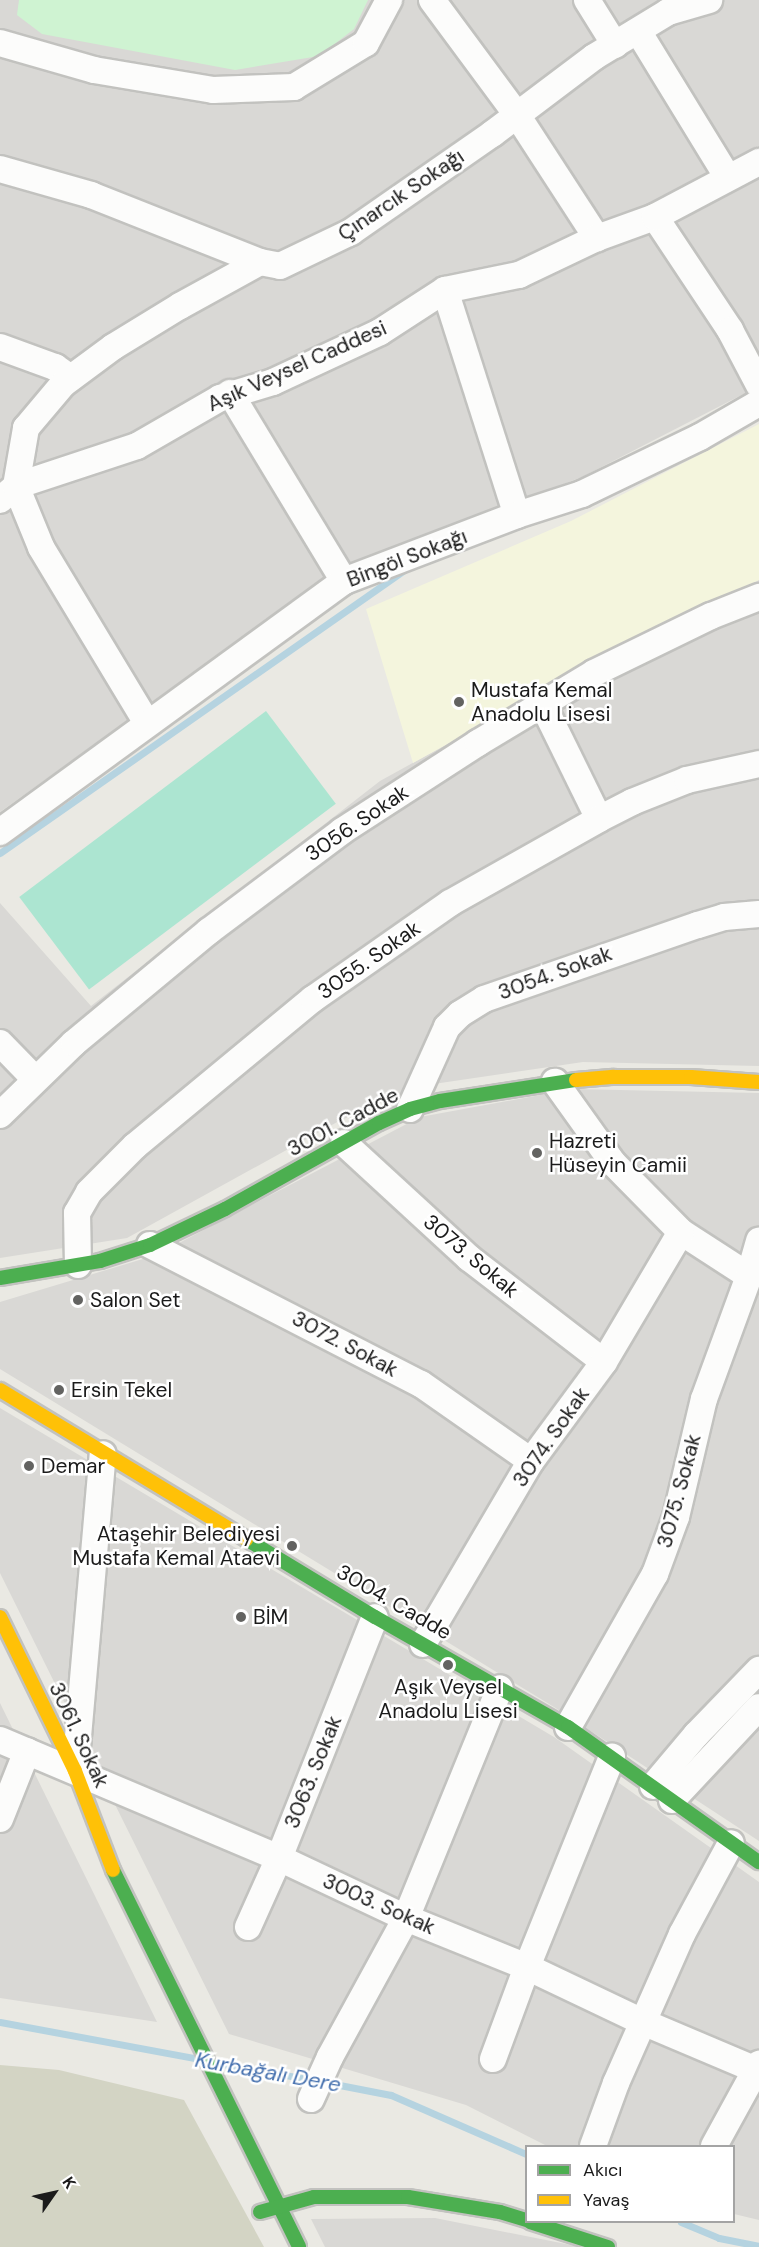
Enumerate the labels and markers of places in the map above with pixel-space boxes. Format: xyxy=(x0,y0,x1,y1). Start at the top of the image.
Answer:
place label: Mustafa Kemal Anadolu Lisesi xyxy=(471,677,612,727)
marker: Mustafa Kemal Anadolu Lisesi xyxy=(452,695,466,709)
place label: Hazreti Hüseyin Camii xyxy=(549,1128,687,1178)
marker: Hazreti Hüseyin Camii xyxy=(530,1146,544,1160)
place label: Salon Set xyxy=(90,1287,180,1313)
marker: Salon Set xyxy=(71,1293,85,1307)
place label: Ersin Tekel xyxy=(71,1377,172,1403)
marker: Ersin Tekel xyxy=(52,1383,66,1397)
place label: Demar xyxy=(41,1453,105,1479)
marker: Demar xyxy=(22,1459,36,1473)
place label: Ataşehir Belediyesi Mustafa Kemal Ataevi xyxy=(73,1521,280,1571)
marker: Ataşehir Belediyesi Mustafa Kemal Ataevi xyxy=(285,1539,299,1553)
place label: BİM xyxy=(253,1604,288,1630)
marker: BİM xyxy=(234,1610,248,1624)
marker: Aşık Veysel Anadolu Lisesi xyxy=(441,1658,455,1672)
place label: Aşık Veysel Anadolu Lisesi xyxy=(378,1674,518,1724)

